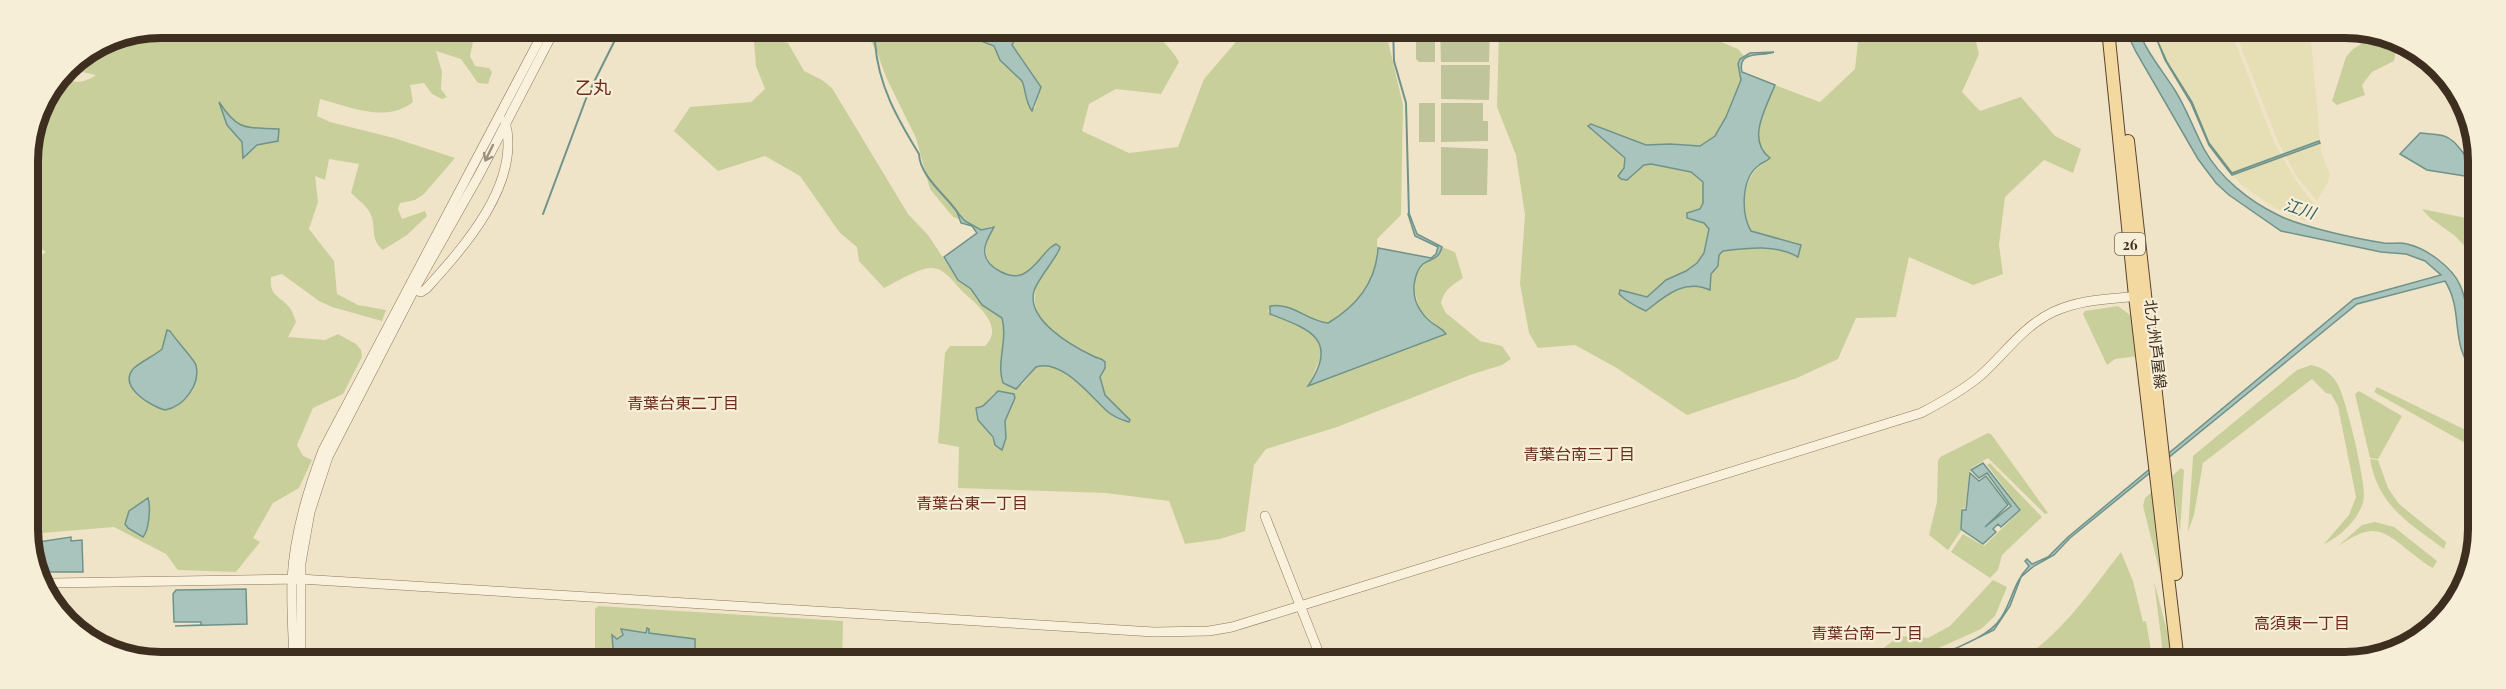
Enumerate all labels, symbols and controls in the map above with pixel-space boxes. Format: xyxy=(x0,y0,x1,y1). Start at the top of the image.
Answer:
district label: 乙丸 xyxy=(575,75,611,99)
one-way arrow xyxy=(483,144,495,162)
water label: 江川 xyxy=(2282,193,2320,224)
road number: 26 xyxy=(2115,233,2145,255)
street label: 北九州芦屋線 xyxy=(2141,298,2171,390)
district label: 青葉台東二丁目 xyxy=(627,392,739,413)
district label: 青葉台南三丁目 xyxy=(1523,443,1635,464)
district label: 青葉台東一丁目 xyxy=(916,492,1028,513)
district label: 高須東一丁目 xyxy=(2254,612,2350,633)
district label: 青葉台南一丁目 xyxy=(1811,622,1923,643)

